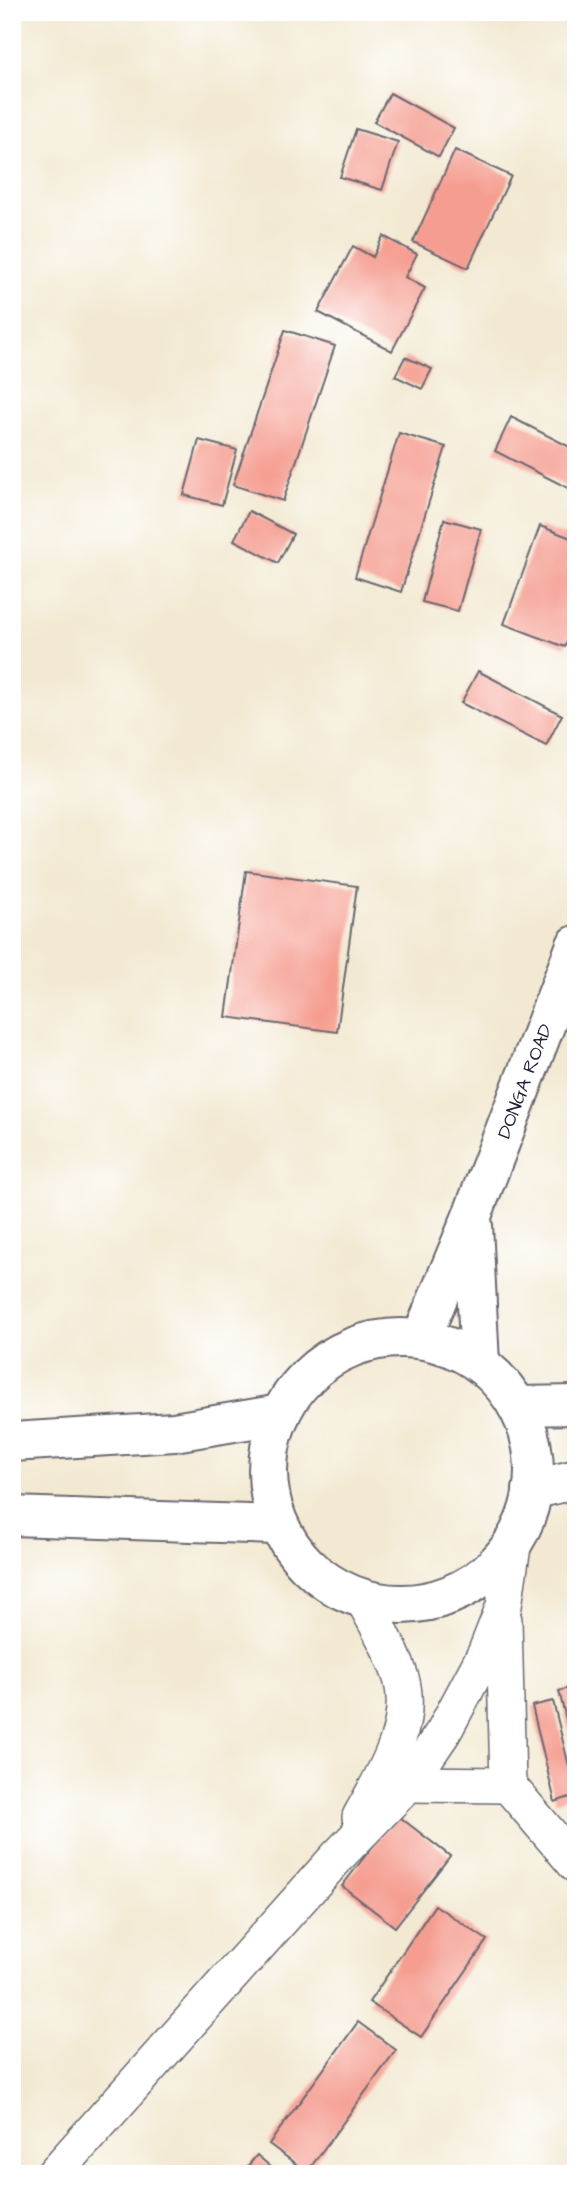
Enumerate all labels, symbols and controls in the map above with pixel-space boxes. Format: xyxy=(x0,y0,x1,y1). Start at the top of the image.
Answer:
street label: DONGA ROAD xyxy=(491,1020,560,1142)

